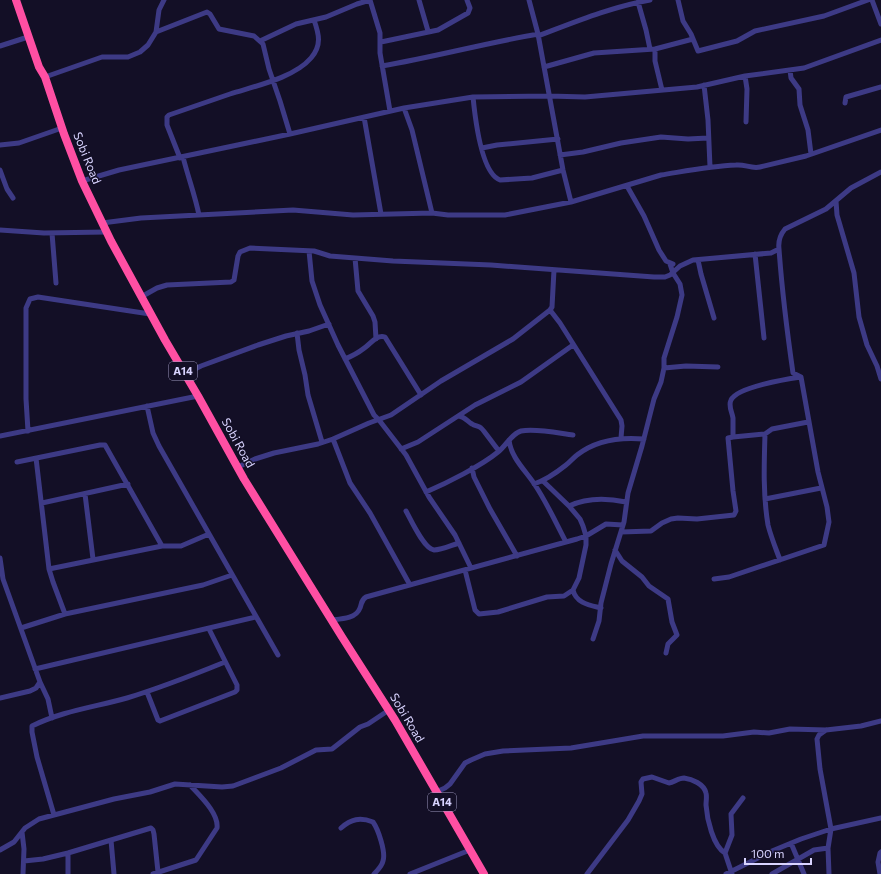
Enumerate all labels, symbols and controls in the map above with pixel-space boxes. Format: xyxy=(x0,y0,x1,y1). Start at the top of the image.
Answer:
street label: Sobi Road xyxy=(71,130,105,186)
road number: A14 xyxy=(169,362,197,380)
street label: Sobi Road xyxy=(219,415,258,470)
street label: Sobi Road xyxy=(388,690,428,745)
road number: A14 xyxy=(428,793,456,811)
scale bar xyxy=(745,840,811,866)
text: 100 m xyxy=(751,846,785,860)

